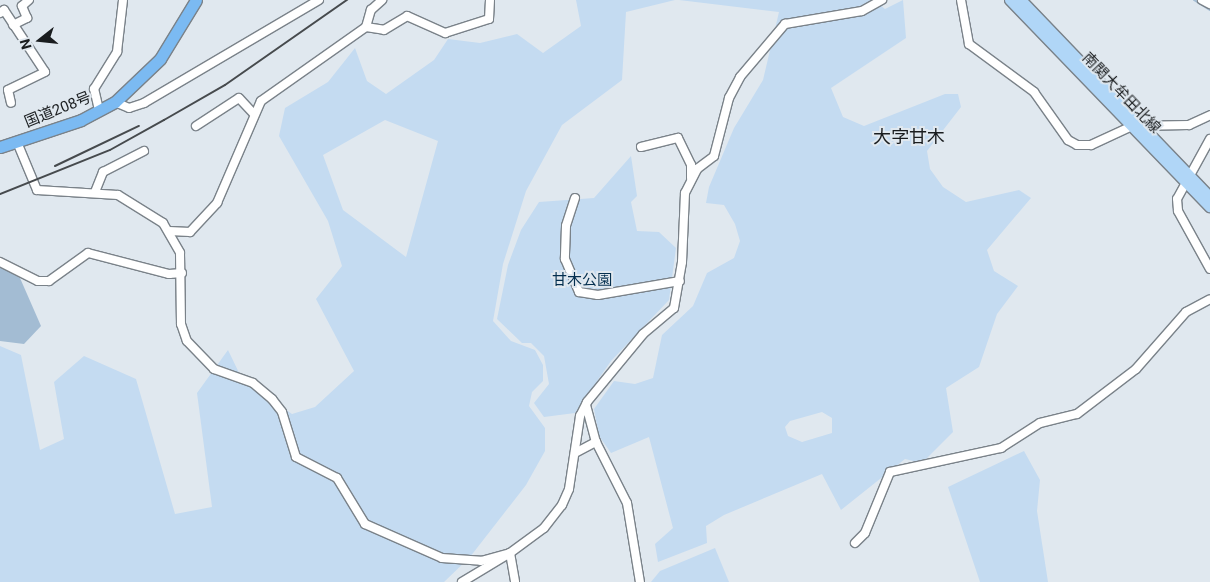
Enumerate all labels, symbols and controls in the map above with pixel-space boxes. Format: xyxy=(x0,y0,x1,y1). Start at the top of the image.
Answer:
north arrow xyxy=(15,15,65,65)
text: N xyxy=(17,37,35,51)
street label: 南関大牟田北線 xyxy=(1078,49,1164,137)
street label: 国道208号 xyxy=(22,88,94,132)
district label: 大字甘木 xyxy=(873,126,945,148)
park label: 甘木公園 xyxy=(552,272,612,290)

